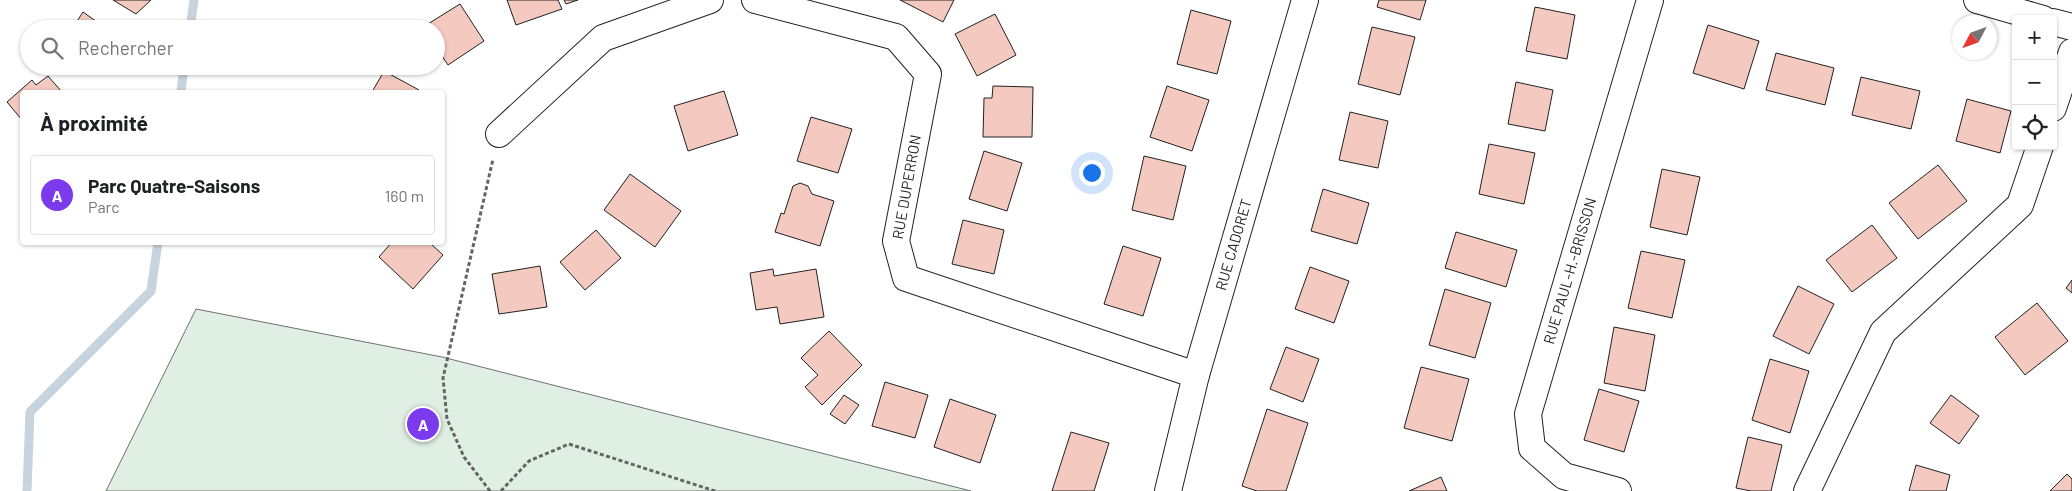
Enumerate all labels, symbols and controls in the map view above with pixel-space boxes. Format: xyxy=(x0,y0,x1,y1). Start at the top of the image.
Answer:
north arrow xyxy=(1952,15,1997,60)
map controls xyxy=(2012,15,2057,150)
button: + xyxy=(2012,15,2057,60)
search box xyxy=(20,20,445,75)
icon: search xyxy=(38,34,66,62)
text: Rechercher xyxy=(78,36,174,59)
button: − xyxy=(2012,60,2057,105)
button: locate xyxy=(2012,105,2057,150)
text: À proximité xyxy=(40,110,148,135)
street label: RUE DUPERRON xyxy=(888,133,924,240)
your location xyxy=(1079,160,1105,186)
text: Parc Quatre-Saisons xyxy=(88,174,260,197)
text: A xyxy=(52,186,62,205)
text: 160 m xyxy=(385,186,424,205)
street label: RUE PAUL-H.-BRISSON xyxy=(1539,195,1599,346)
street label: RUE CADORET xyxy=(1211,196,1255,292)
text: Parc xyxy=(88,197,120,216)
pin: A xyxy=(407,405,439,443)

